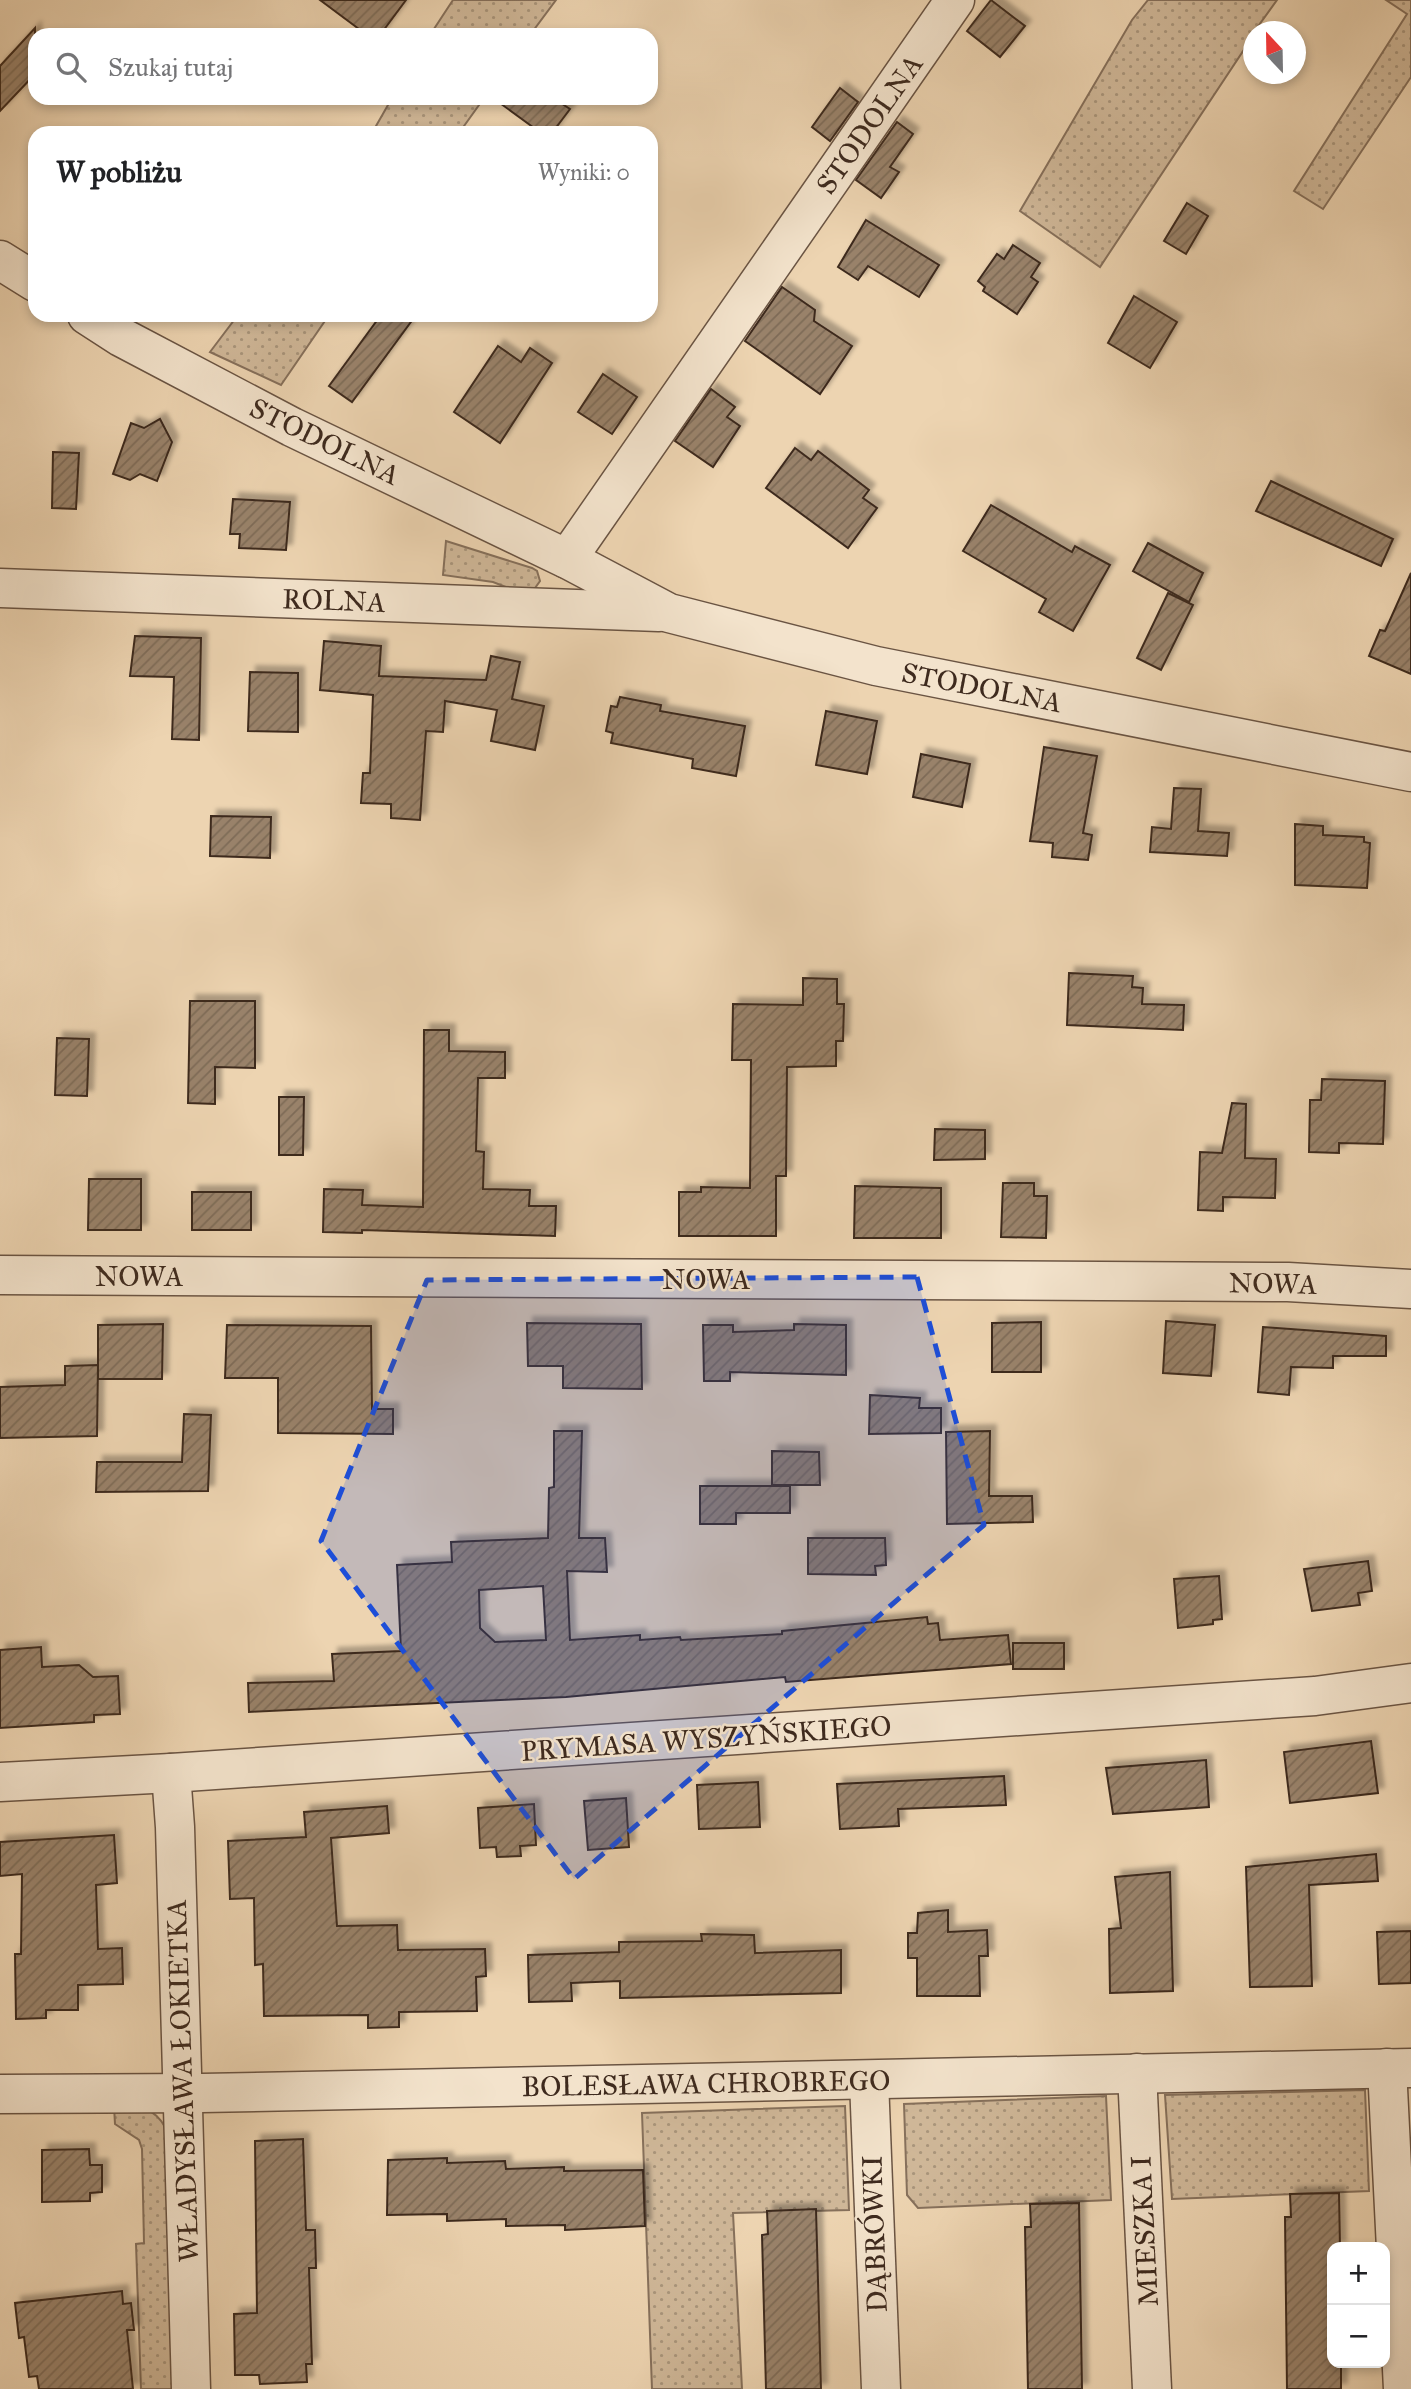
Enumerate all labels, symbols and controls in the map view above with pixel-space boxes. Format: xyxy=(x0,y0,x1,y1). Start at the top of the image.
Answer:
north arrow xyxy=(1243,21,1306,84)
search box xyxy=(28,28,658,105)
icon: search xyxy=(52,48,90,86)
street label: STODOLNA xyxy=(808,48,930,201)
text: Szukaj tutaj xyxy=(108,51,233,83)
text: W pobliżu xyxy=(56,154,182,190)
text: Wyniki: 0 xyxy=(538,158,630,186)
street label: STODOLNA xyxy=(244,390,406,493)
street label: ROLNA xyxy=(282,581,386,620)
street label: STODOLNA xyxy=(899,655,1065,720)
street label: NOWA xyxy=(95,1259,183,1294)
street label: NOWA xyxy=(662,1262,750,1297)
street label: NOWA xyxy=(1228,1265,1318,1302)
street label: PRYMASA WYSZYŃSKIEGO xyxy=(520,1708,893,1769)
street label: WŁADYSŁAWA ŁOKIETKA xyxy=(159,1899,206,2263)
street label: BOLESŁAWA CHROBREGO xyxy=(521,2063,891,2104)
street label: DĄBRÓWKI xyxy=(854,2155,895,2313)
street label: MIESZKA I xyxy=(1123,2155,1166,2307)
map controls xyxy=(1327,2242,1390,2368)
button: + xyxy=(1327,2242,1390,2305)
button: − xyxy=(1327,2305,1390,2368)

